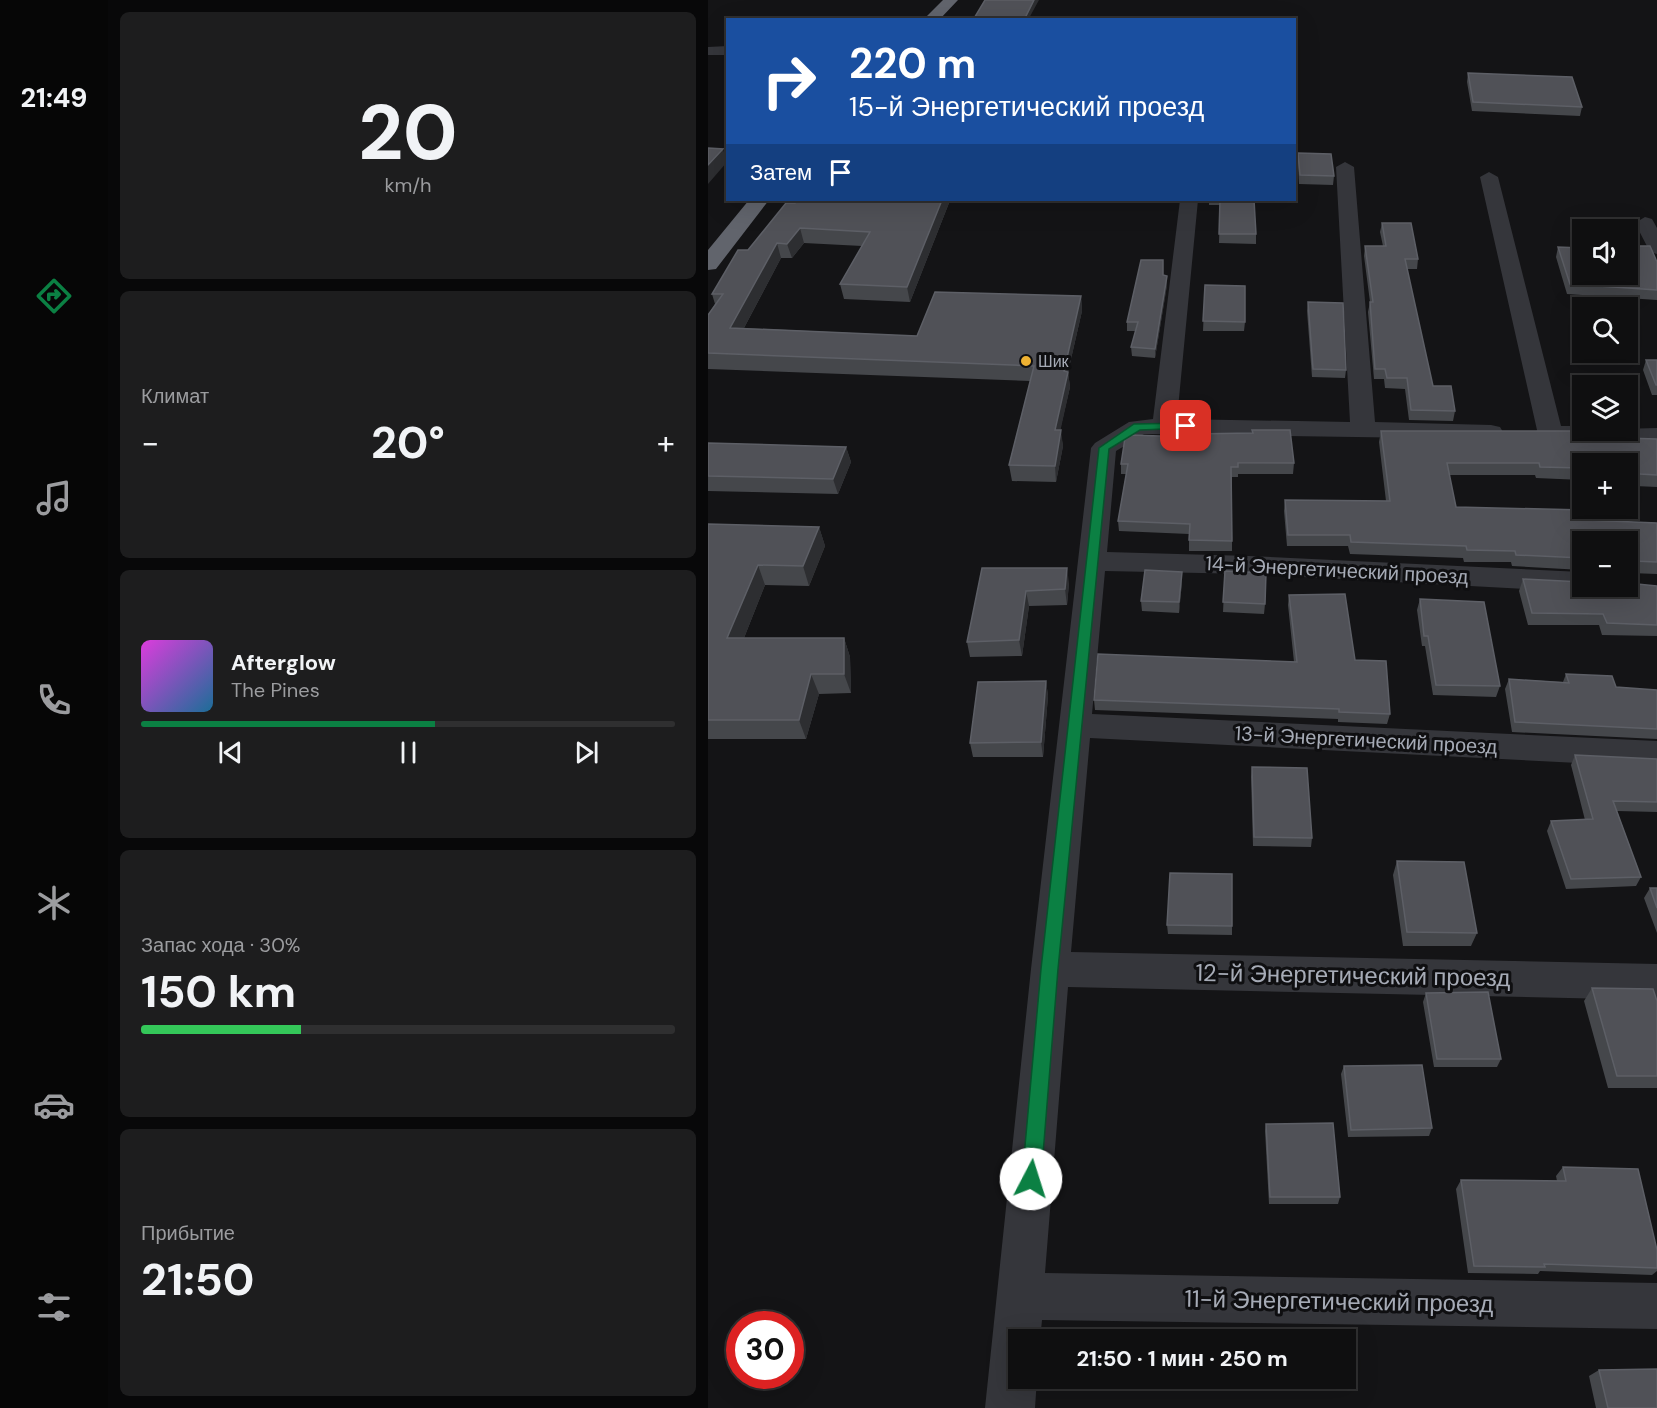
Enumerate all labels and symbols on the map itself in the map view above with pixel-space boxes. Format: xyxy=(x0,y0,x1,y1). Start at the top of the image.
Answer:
place label: Шик xyxy=(1038,351,1070,372)
marker: Шик xyxy=(1019,354,1033,368)
pin xyxy=(1160,400,1211,451)
street label: 14-й Энергетический проезд xyxy=(1205,550,1469,590)
street label: 13-й Энергетический проезд xyxy=(1234,720,1498,760)
street label: 12-й Энергетический проезд xyxy=(1195,957,1511,993)
position arrow xyxy=(999,1147,1063,1211)
street label: 11-й Энергетический проезд xyxy=(1184,1283,1494,1319)
speed limit sign: 30 xyxy=(726,1311,804,1389)

